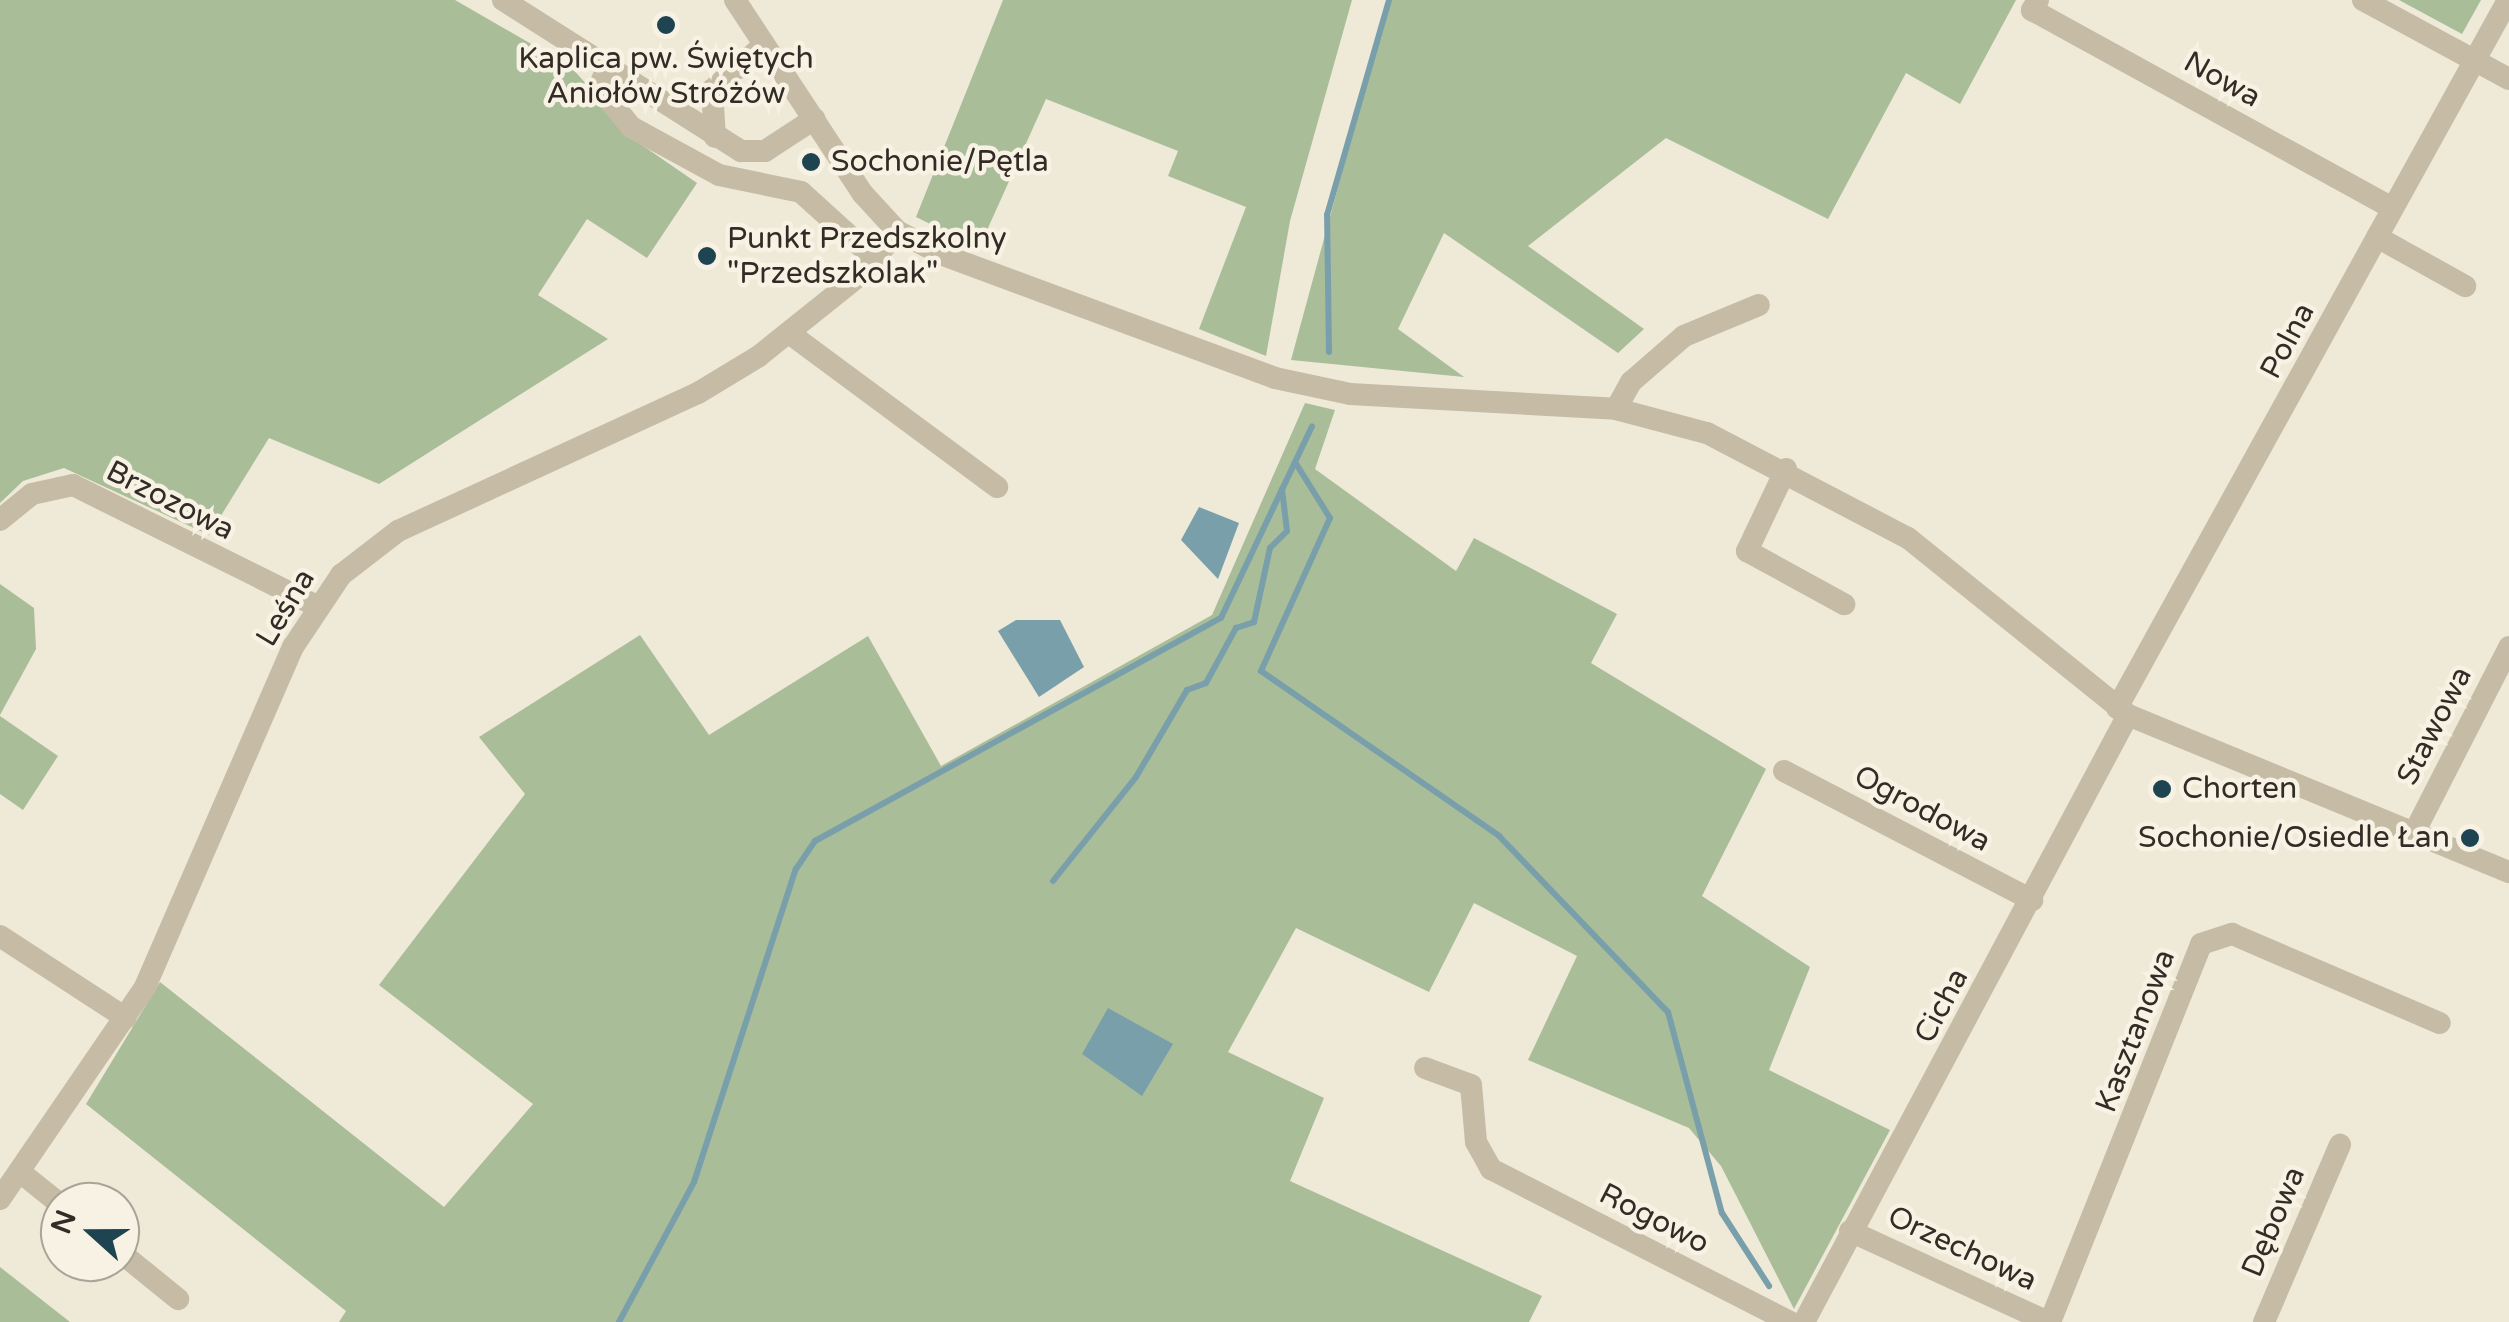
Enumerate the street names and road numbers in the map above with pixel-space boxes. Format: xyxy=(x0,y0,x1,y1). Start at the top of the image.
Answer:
street label: Nowa xyxy=(2177,44,2267,116)
street label: Polna xyxy=(2253,297,2323,385)
street label: Brzozowa xyxy=(100,453,240,549)
street label: Leśna xyxy=(249,563,323,653)
street label: Stawowa xyxy=(2390,661,2480,791)
street label: Ogrodowa xyxy=(1848,758,1996,860)
street label: Kasztanowa xyxy=(2088,945,2184,1117)
street label: Cicha xyxy=(1907,962,1977,1050)
street label: Dębowa xyxy=(2235,1161,2313,1283)
street label: Rogowo xyxy=(1593,1176,1715,1262)
street label: Orzechowa xyxy=(1882,1199,2042,1299)

